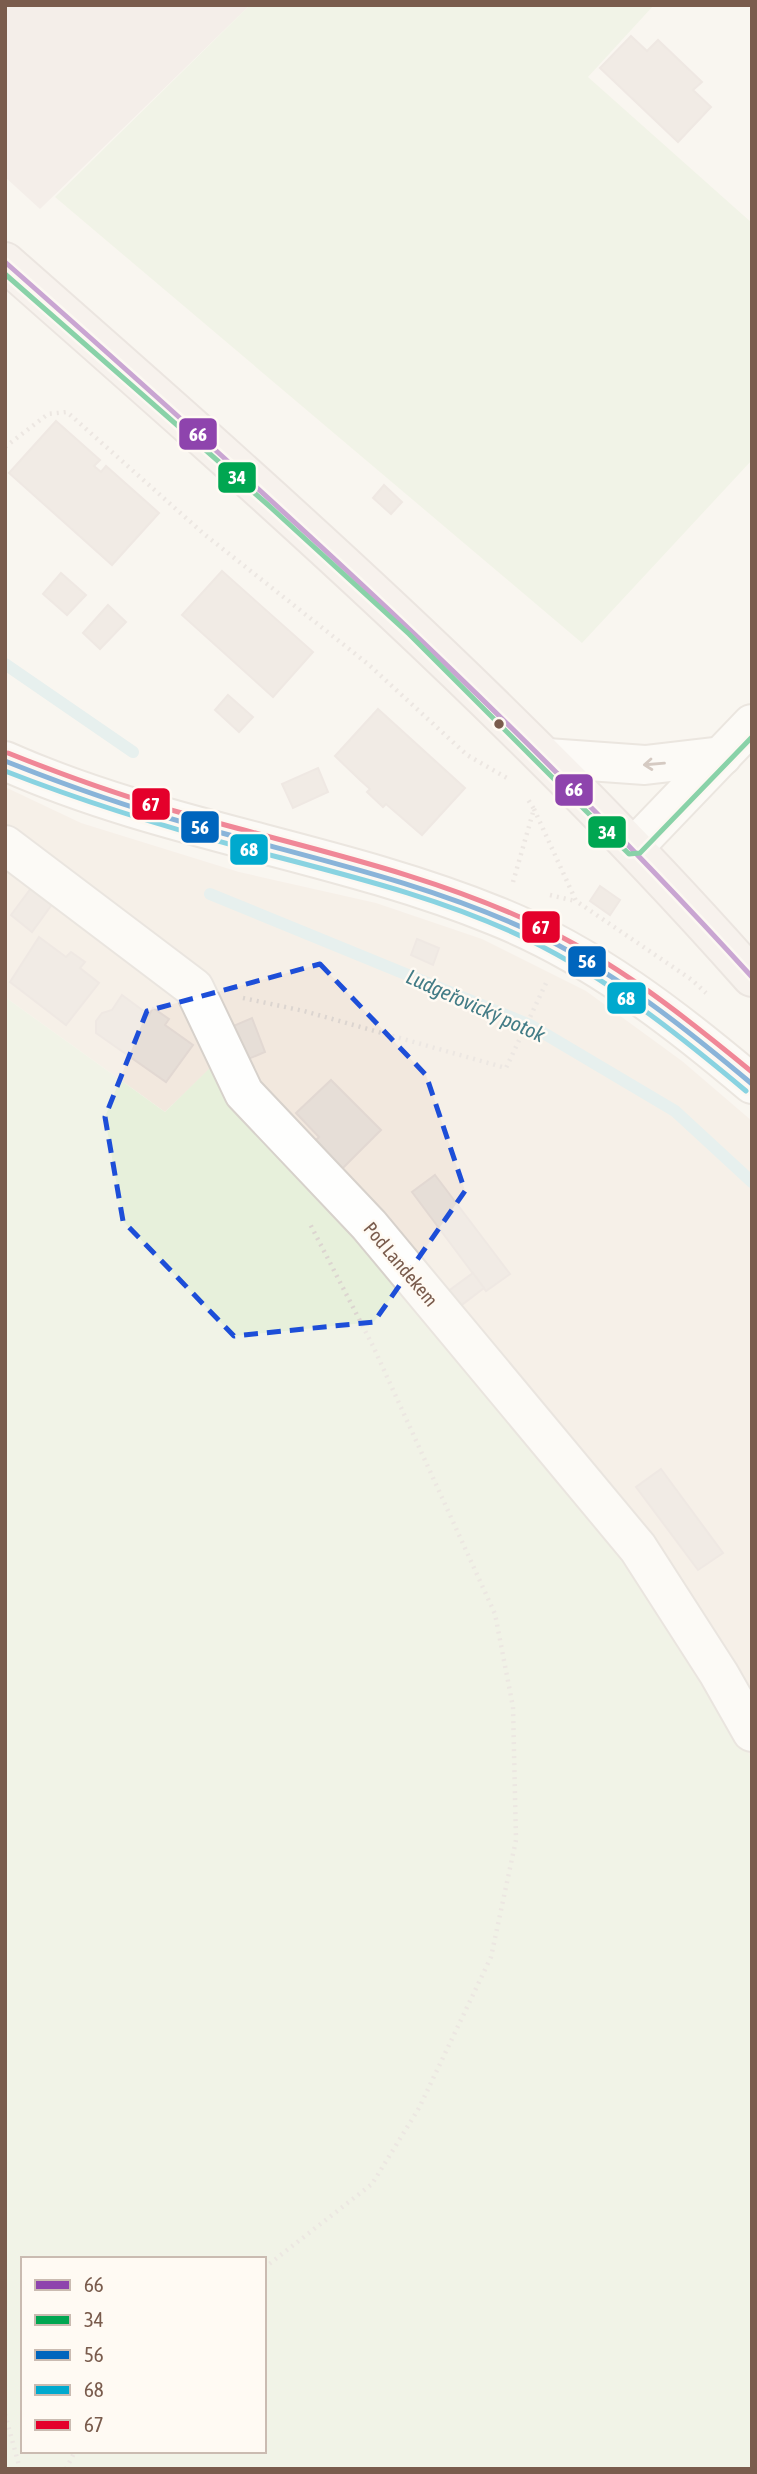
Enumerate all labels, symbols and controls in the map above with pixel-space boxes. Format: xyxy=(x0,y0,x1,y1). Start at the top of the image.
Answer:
line badge: 66 xyxy=(178,417,218,451)
text: 66 xyxy=(189,423,207,445)
line badge: 34 xyxy=(217,461,257,494)
text: 34 xyxy=(228,466,246,488)
unlabelled marker xyxy=(492,717,506,731)
one-way arrow xyxy=(643,757,666,770)
line badge: 66 xyxy=(554,773,594,807)
text: 66 xyxy=(565,778,583,800)
line badge: 67 xyxy=(131,787,171,821)
text: 67 xyxy=(142,793,160,815)
line badge: 56 xyxy=(180,810,220,844)
line badge: 34 xyxy=(587,815,627,849)
text: 56 xyxy=(191,816,209,838)
text: 34 xyxy=(598,821,616,843)
line badge: 68 xyxy=(229,833,269,866)
text: 68 xyxy=(240,838,258,860)
line badge: 67 xyxy=(521,910,561,944)
text: 67 xyxy=(532,916,550,938)
line badge: 56 xyxy=(567,945,607,978)
text: 56 xyxy=(578,950,596,972)
water label: Ludgeřovický potok xyxy=(403,964,550,1047)
line badge: 68 xyxy=(606,981,647,1015)
text: 68 xyxy=(617,987,635,1009)
street label: Pod Landekem xyxy=(359,1217,443,1311)
legend xyxy=(21,2257,266,2453)
text: 66 xyxy=(84,2272,104,2296)
text: 34 xyxy=(84,2307,104,2331)
text: 56 xyxy=(84,2342,104,2366)
text: 68 xyxy=(84,2377,104,2401)
text: 67 xyxy=(84,2412,104,2436)

